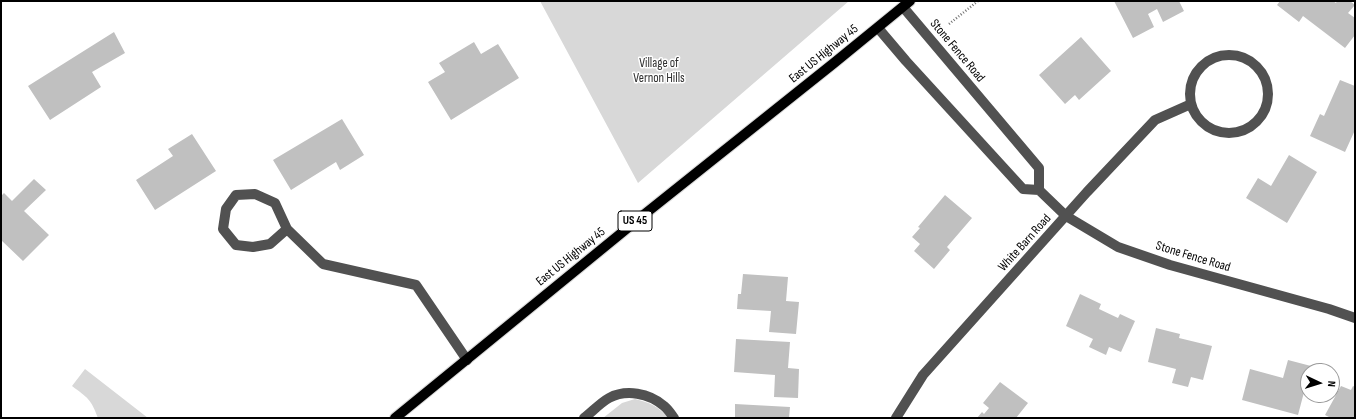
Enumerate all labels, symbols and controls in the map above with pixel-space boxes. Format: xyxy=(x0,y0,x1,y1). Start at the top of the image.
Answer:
street label: Stone Fence Road xyxy=(926,16,988,86)
street label: East US Highway 45 xyxy=(786,21,862,87)
park label: Village of Vernon Hills xyxy=(633,56,685,87)
road number: US 45 xyxy=(618,211,652,231)
street label: White Barn Road xyxy=(995,211,1055,275)
street label: East US Highway 45 xyxy=(533,224,609,290)
street label: Stone Fence Road xyxy=(1154,238,1232,276)
north arrow xyxy=(1300,363,1340,403)
text: N xyxy=(1325,380,1338,387)

